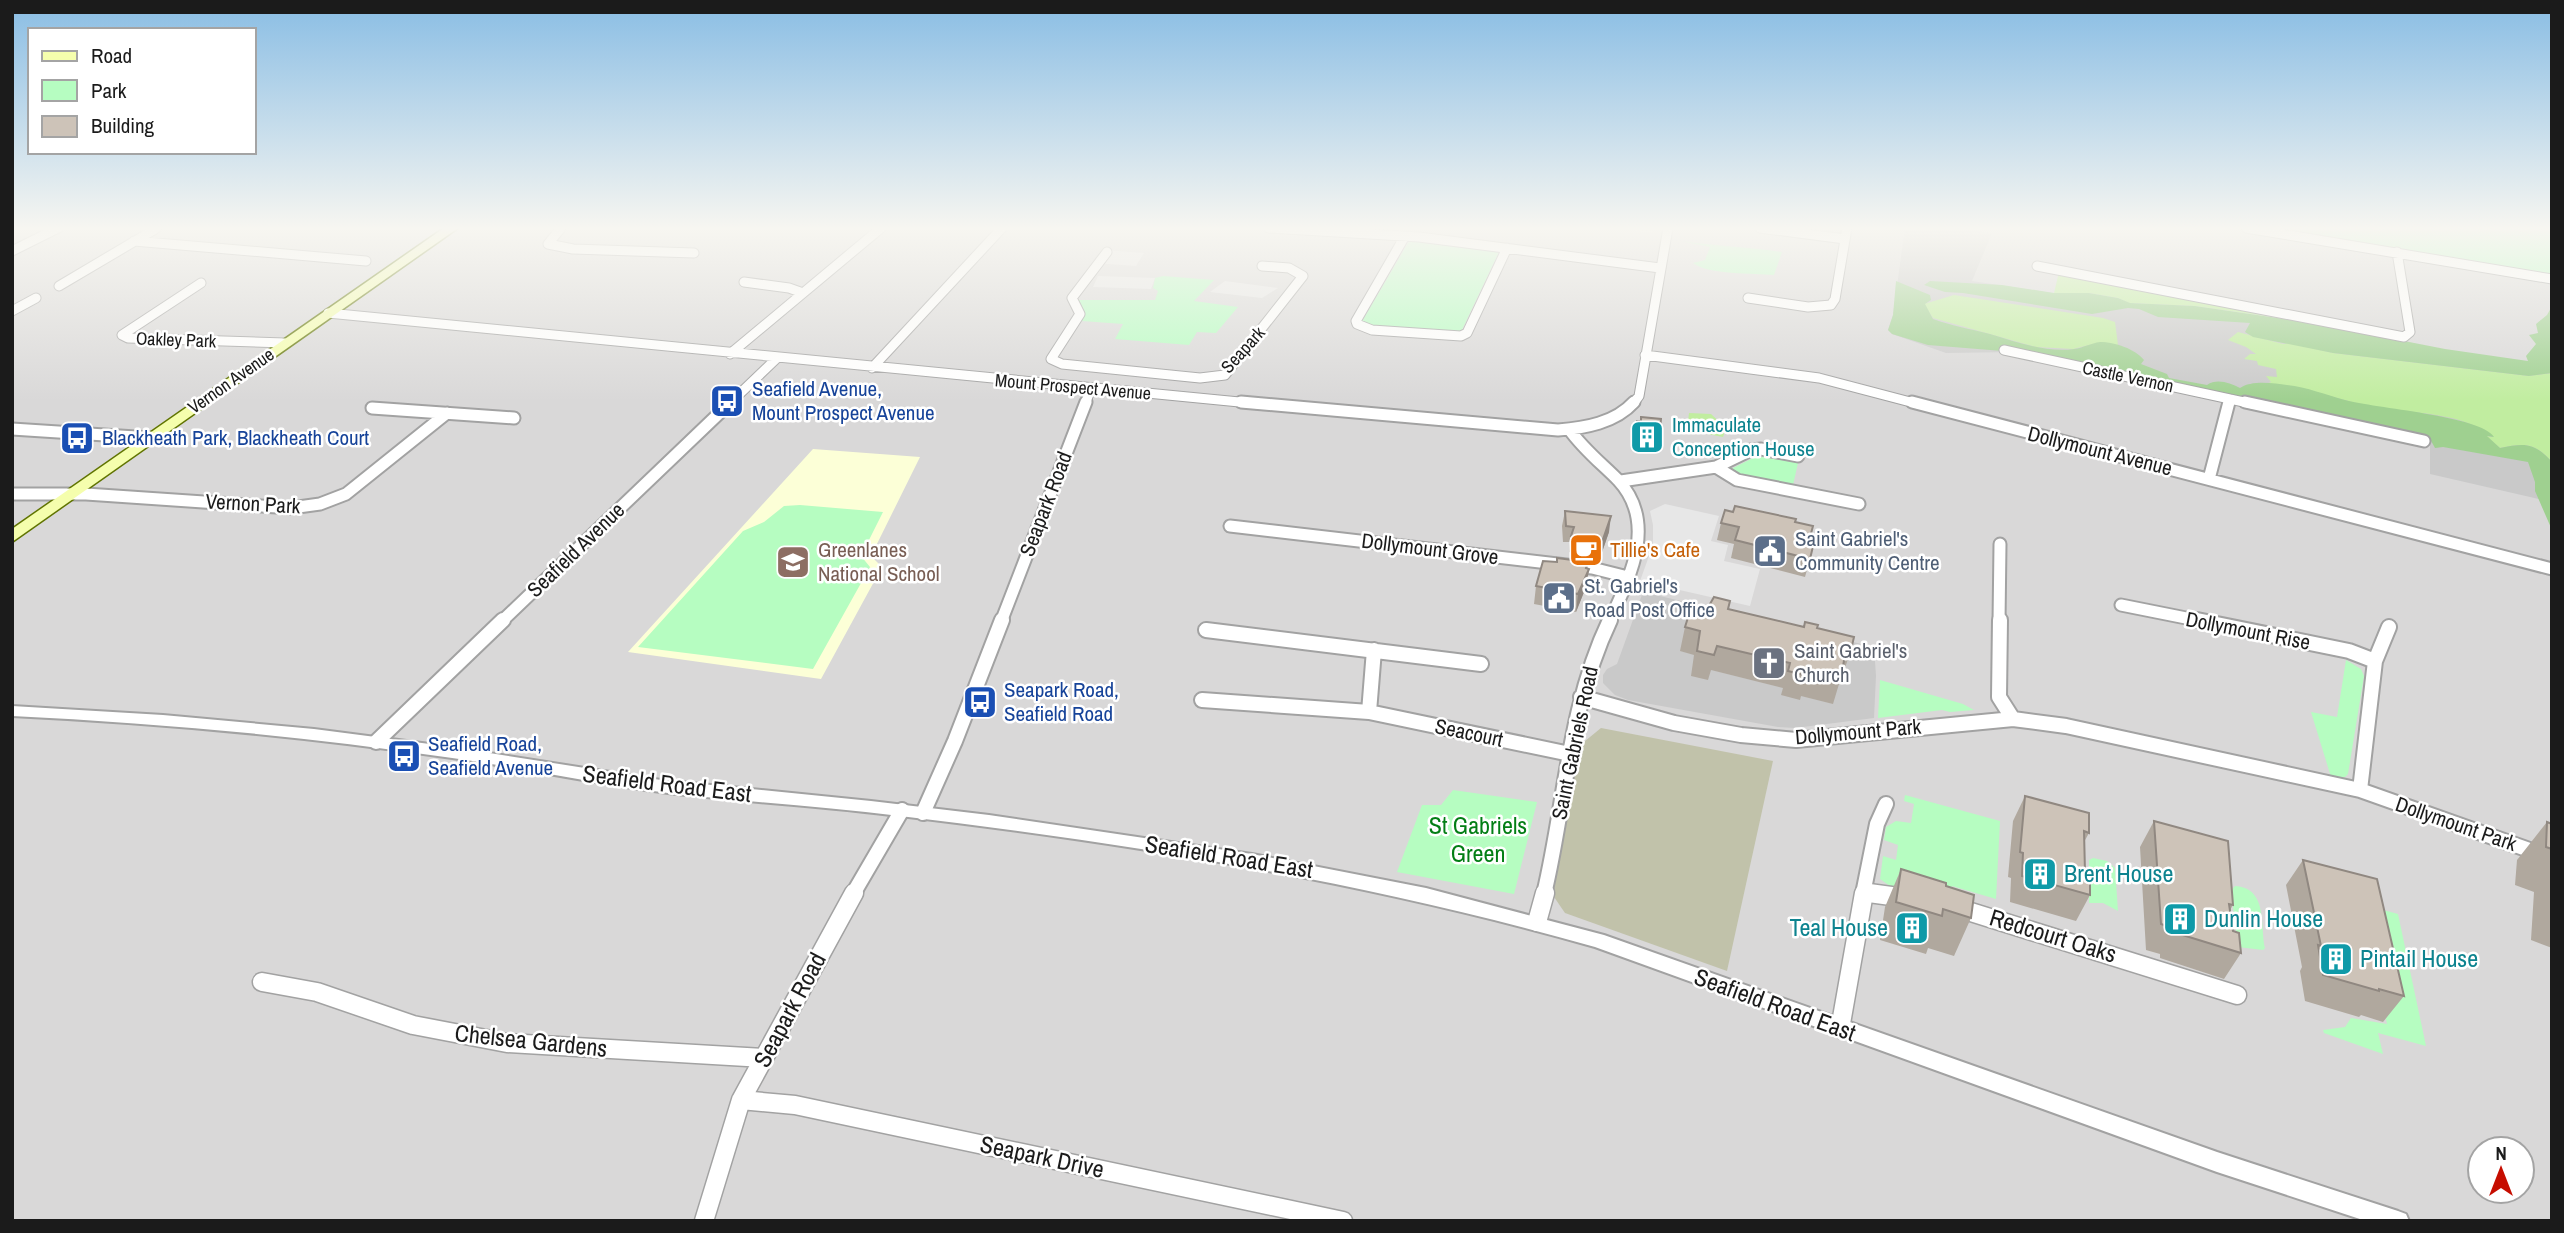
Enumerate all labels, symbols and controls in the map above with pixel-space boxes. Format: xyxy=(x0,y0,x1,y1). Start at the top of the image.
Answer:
legend xyxy=(28,28,256,154)
text: Road xyxy=(91,41,132,70)
text: Park xyxy=(91,76,127,105)
text: Building xyxy=(91,111,155,140)
street label: Seapark xyxy=(1215,320,1271,378)
street label: Oakley Park xyxy=(135,326,217,353)
street label: Vernon Avenue xyxy=(183,342,279,419)
street label: Castle Vernon xyxy=(2080,355,2176,398)
street label: Mount Prospect Avenue xyxy=(994,367,1152,406)
place label: Seafield Avenue, Mount Prospect Avenue xyxy=(752,374,935,427)
bus stop icon: Seafield Avenue, Mount Prospect Avenue xyxy=(708,382,746,420)
place label: Immaculate Conception House xyxy=(1672,410,1815,463)
building icon: Immaculate Conception House xyxy=(1628,418,1666,456)
bus stop icon: Blackheath Park, Blackheath Court xyxy=(58,419,96,457)
street label: Dollymount Avenue xyxy=(2025,419,2175,482)
place label: Blackheath Park, Blackheath Court xyxy=(102,423,369,452)
street label: Seapark Road xyxy=(1012,447,1079,560)
street label: Vernon Park xyxy=(205,487,301,520)
street label: Seafield Avenue xyxy=(521,496,631,604)
place label: Saint Gabriel's Community Centre xyxy=(1795,524,1940,577)
street label: Dollymount Grove xyxy=(1360,526,1500,571)
cafe icon: Tillie's Cafe xyxy=(1567,531,1605,569)
public building icon: Saint Gabriel's Community Centre xyxy=(1751,532,1789,570)
place label: Greenlanes National School xyxy=(818,535,940,588)
place label: Tillie's Cafe xyxy=(1610,535,1700,564)
school or university icon: Greenlanes National School xyxy=(774,543,812,581)
place label: St. Gabriel's Road Post Office xyxy=(1584,571,1715,624)
public building icon: St. Gabriel's Road Post Office xyxy=(1540,579,1578,617)
street label: Dollymount Rise xyxy=(2183,604,2313,657)
place label: Saint Gabriel's Church xyxy=(1794,636,1907,689)
church icon: Saint Gabriel's Church xyxy=(1750,644,1788,682)
street label: Saint Gabriels Road xyxy=(1544,664,1605,822)
place label: Seapark Road, Seafield Road xyxy=(1004,675,1119,728)
bus stop icon: Seapark Road, Seafield Road xyxy=(961,683,999,721)
street label: Seacourt xyxy=(1432,711,1506,754)
street label: Dollymount Park xyxy=(1794,712,1923,751)
place label: Seafield Road, Seafield Avenue xyxy=(428,729,553,782)
bus stop icon: Seafield Road, Seafield Avenue xyxy=(385,737,423,775)
street label: Seafield Road East xyxy=(581,757,754,809)
street label: Dollymount Park xyxy=(2392,789,2521,858)
park label: St Gabriels Green xyxy=(1429,809,1527,869)
street label: Seafield Road East xyxy=(1143,827,1316,885)
building icon: Brent House xyxy=(2021,855,2059,893)
place label: Brent House xyxy=(2064,857,2173,889)
building icon: Dunlin House xyxy=(2161,900,2199,938)
street label: Redcourt Oaks xyxy=(1986,901,2121,970)
place label: Dunlin House xyxy=(2204,902,2323,934)
building icon: Teal House xyxy=(1893,909,1931,947)
place label: Teal House xyxy=(1790,911,1888,943)
building icon: Pintail House xyxy=(2317,940,2355,978)
place label: Pintail House xyxy=(2360,942,2478,974)
street label: Seapark Road xyxy=(745,946,833,1073)
street label: Seafield Road East xyxy=(1690,960,1861,1048)
street label: Chelsea Gardens xyxy=(453,1016,609,1064)
street label: Seapark Drive xyxy=(977,1127,1107,1185)
north arrow xyxy=(2466,1135,2536,1205)
text: N xyxy=(2495,1140,2507,1166)

